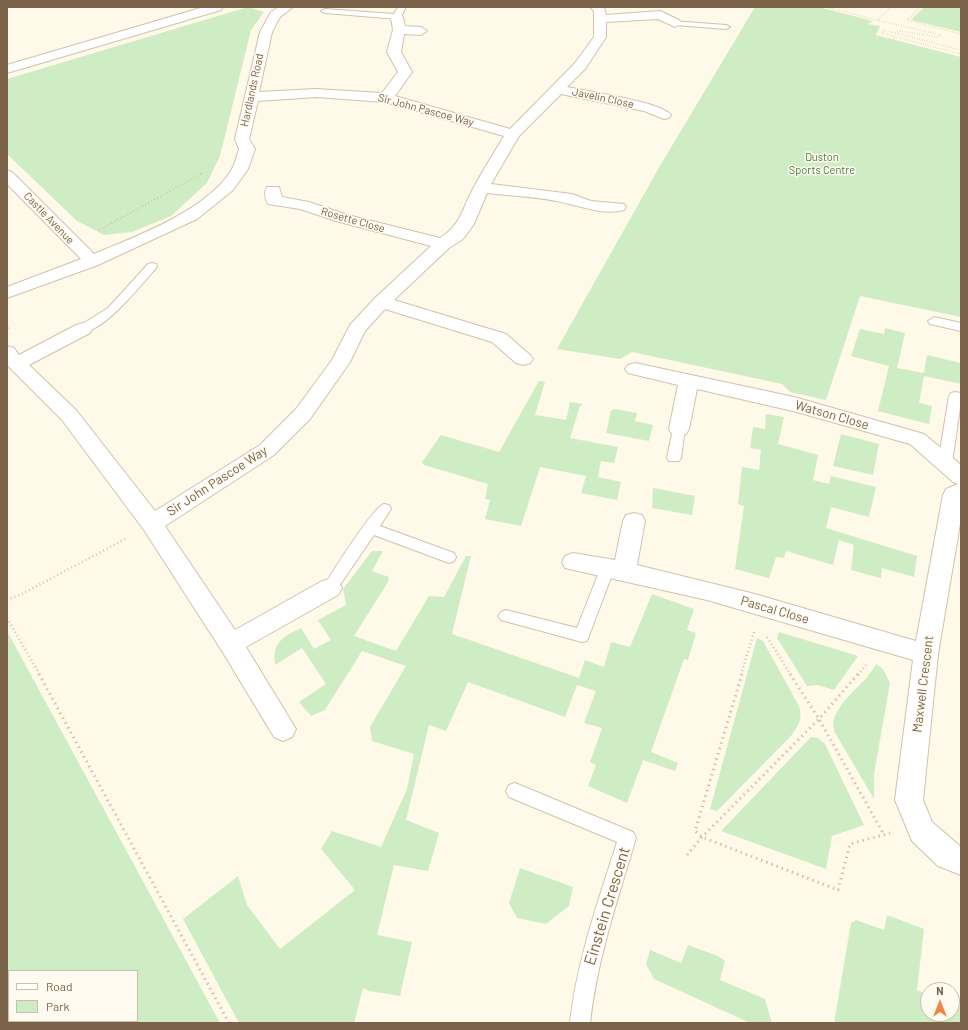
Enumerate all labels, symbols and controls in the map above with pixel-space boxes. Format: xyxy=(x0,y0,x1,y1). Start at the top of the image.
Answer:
street label: Hardlands Road xyxy=(238,52,266,128)
street label: Javelin Close xyxy=(571,85,635,111)
street label: Sir John Pascoe Way xyxy=(377,91,475,129)
park label: Duston Sports Centre xyxy=(789,150,855,176)
street label: Castle Avenue xyxy=(21,189,77,247)
street label: Rosette Close xyxy=(319,205,387,235)
street label: Watson Close xyxy=(793,397,871,433)
street label: Sir John Pascoe Way xyxy=(164,443,270,519)
street label: Pascal Close xyxy=(739,593,811,627)
street label: Maxwell Crescent xyxy=(909,635,937,733)
street label: Einstein Crescent xyxy=(580,844,634,968)
legend xyxy=(8,970,138,1022)
text: Road xyxy=(46,979,73,993)
north arrow xyxy=(920,982,960,1022)
text: N xyxy=(936,984,944,997)
text: Park xyxy=(46,999,70,1013)

